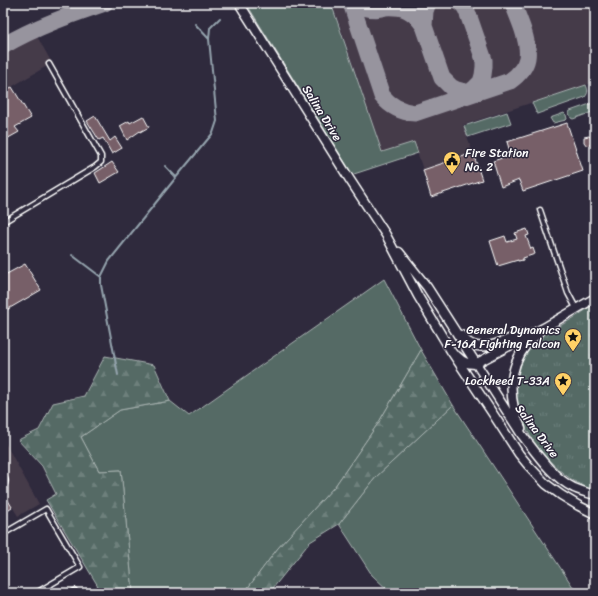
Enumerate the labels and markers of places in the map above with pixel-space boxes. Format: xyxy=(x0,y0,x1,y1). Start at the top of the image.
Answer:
place label: Fire Station No. 2 xyxy=(465,142,529,178)
public building icon: Fire Station No. 2 xyxy=(442,150,462,175)
place label: General Dynamics F-16A Fighting Falcon xyxy=(444,319,561,355)
place icon: General Dynamics F-16A Fighting Falcon xyxy=(563,327,583,352)
place label: Lockheed T-33A xyxy=(465,370,550,392)
place icon: Lockheed T-33A xyxy=(553,371,573,396)

